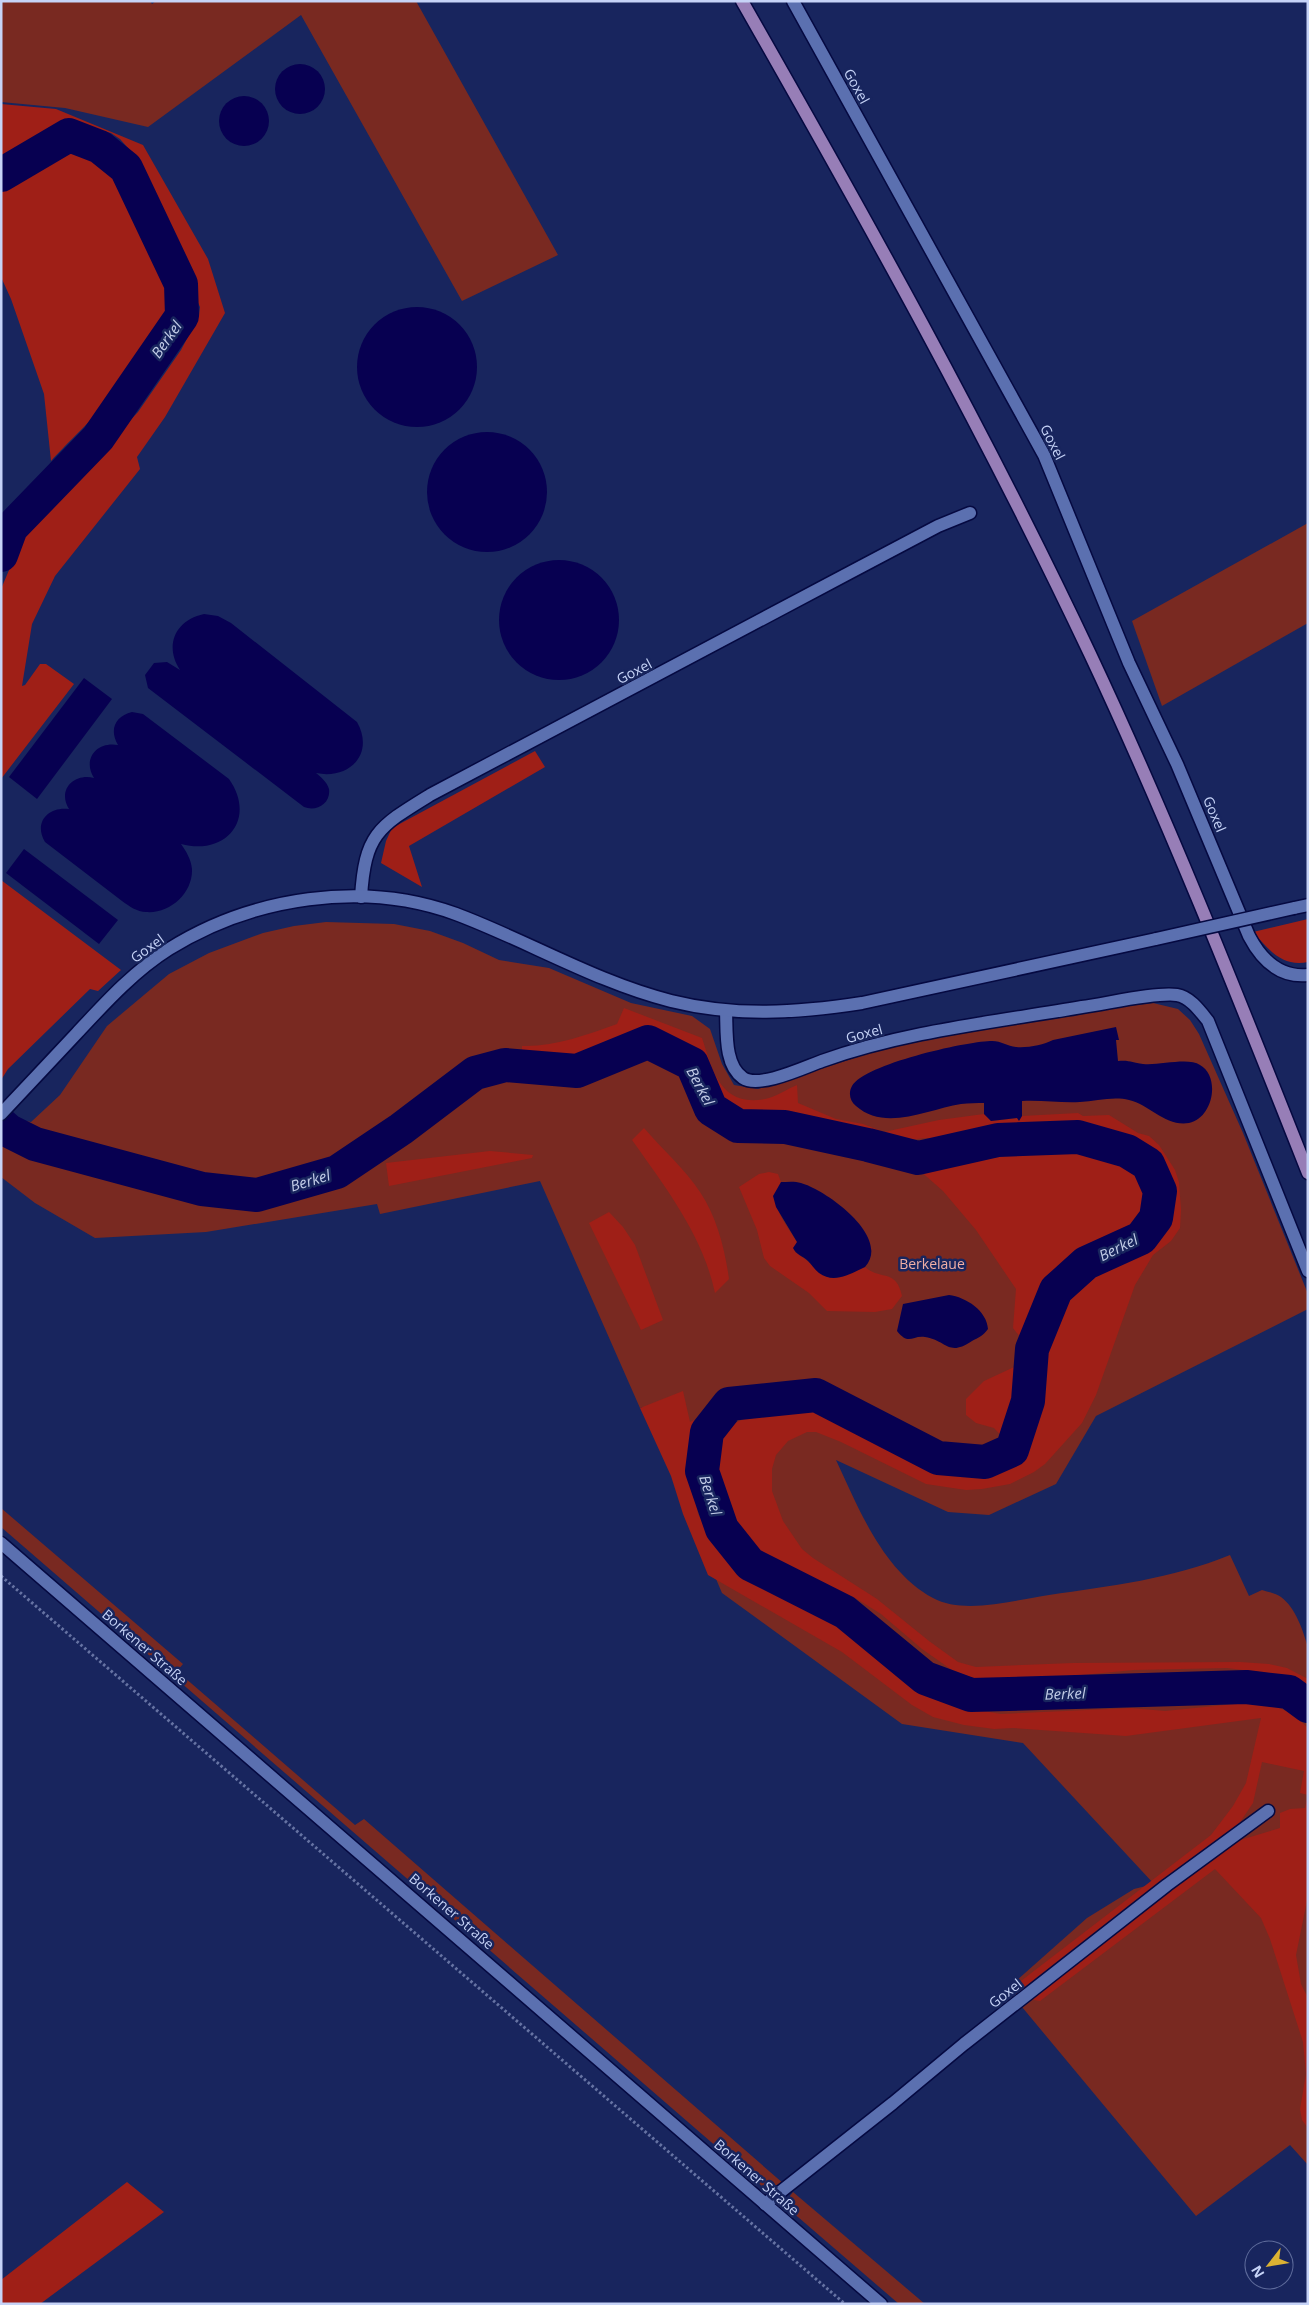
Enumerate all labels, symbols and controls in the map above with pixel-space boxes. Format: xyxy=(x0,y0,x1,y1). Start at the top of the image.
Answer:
street label: Goxel xyxy=(840,65,874,107)
water label: Berkel xyxy=(146,315,187,362)
street label: Goxel xyxy=(1036,421,1070,463)
street label: Goxel xyxy=(613,654,655,688)
street label: Goxel xyxy=(1199,793,1231,835)
street label: Goxel xyxy=(126,929,168,967)
street label: Goxel xyxy=(844,1019,884,1047)
water label: Berkel xyxy=(683,1063,720,1110)
water label: Berkel xyxy=(287,1164,334,1196)
water label: Berkel xyxy=(1095,1228,1142,1265)
park label: Berkelaue xyxy=(899,1254,965,1273)
water label: Berkel xyxy=(695,1472,727,1519)
street label: Borkener Straße xyxy=(98,1605,192,1689)
water label: Berkel xyxy=(1044,1682,1087,1704)
street label: Borkener Straße xyxy=(405,1869,499,1953)
street label: Goxel xyxy=(984,1974,1026,2012)
street label: Borkener Straße xyxy=(710,2135,804,2219)
north arrow xyxy=(1244,2240,1294,2290)
text: N xyxy=(1246,2262,1269,2282)

